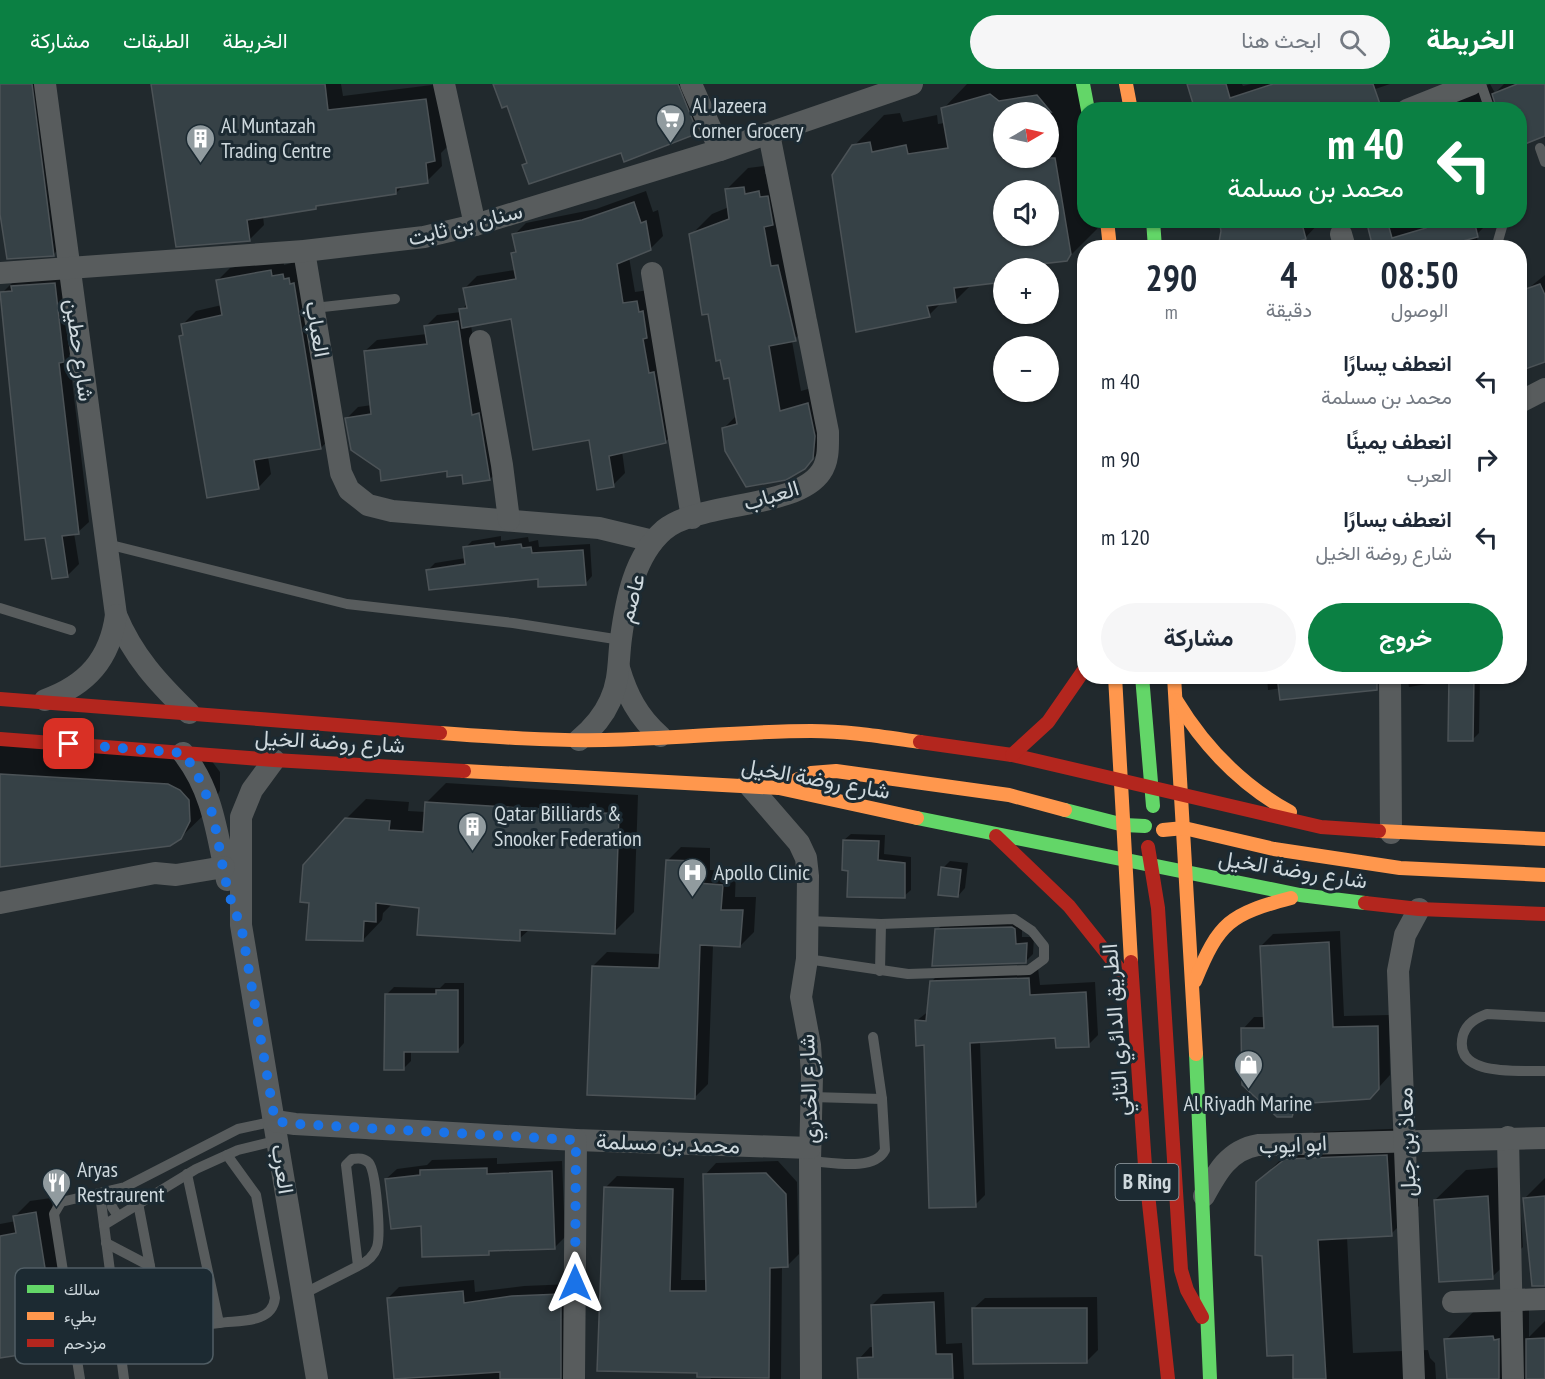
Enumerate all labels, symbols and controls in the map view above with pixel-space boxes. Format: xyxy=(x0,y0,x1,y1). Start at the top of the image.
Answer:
search box xyxy=(970,15,1390,69)
text: الخريطة xyxy=(1426,20,1515,57)
text: ابحث هنا xyxy=(1241,26,1321,54)
icon: search xyxy=(1336,26,1369,59)
text: مشاركة xyxy=(30,27,90,54)
text: الطبقات xyxy=(123,27,190,54)
text: الخريطة xyxy=(223,27,288,54)
place label: Al Jazeera Corner Grocery xyxy=(692,91,804,144)
supermarket icon: Al Jazeera Corner Grocery xyxy=(655,102,687,144)
north arrow xyxy=(993,102,1059,168)
map controls xyxy=(993,102,1059,402)
place label: Al Muntazah Trading Centre xyxy=(221,111,331,164)
text: 40 m xyxy=(1327,116,1404,171)
building icon: Al Muntazah Trading Centre xyxy=(184,122,216,164)
icon: left xyxy=(1425,126,1503,204)
text: محمد بن مسلمة xyxy=(1227,170,1404,204)
button: sound xyxy=(993,180,1059,246)
street label: سنان بن ثابت xyxy=(405,196,525,252)
text: 4 xyxy=(1280,251,1297,298)
text: 08:50 xyxy=(1381,251,1458,298)
text: 290 xyxy=(1146,254,1197,301)
button: + xyxy=(993,258,1059,324)
street label: شارع حطين xyxy=(58,297,101,403)
text: دقيقة xyxy=(1266,297,1312,323)
text: الوصول xyxy=(1391,297,1448,323)
street label: العباب xyxy=(299,299,337,359)
text: m xyxy=(1165,299,1178,325)
button: − xyxy=(993,336,1059,402)
text: انعطف يسارًا xyxy=(1343,349,1452,377)
icon: left xyxy=(1470,365,1503,398)
text: 40 m xyxy=(1101,367,1140,395)
text: محمد بن مسلمة xyxy=(1321,384,1452,410)
text: انعطف يمينًا xyxy=(1346,427,1452,455)
icon: right xyxy=(1470,443,1503,476)
text: 90 m xyxy=(1101,445,1140,473)
text: العرب xyxy=(1407,462,1452,488)
street label: العباب xyxy=(740,473,802,517)
text: انعطف يسارًا xyxy=(1343,505,1452,533)
icon: left xyxy=(1470,521,1503,554)
text: 120 m xyxy=(1101,523,1150,551)
text: شارع روضة الخيل xyxy=(1315,540,1452,566)
street label: عاصم xyxy=(611,570,652,626)
button: مشاركة xyxy=(1101,603,1296,672)
button: خروج xyxy=(1308,603,1503,672)
pin xyxy=(43,718,94,769)
street label: شارع روضة الخيل xyxy=(254,723,406,760)
icon: arrive xyxy=(52,727,85,760)
street label: شارع روضة الخيل xyxy=(739,751,892,806)
place label: Qatar Billiards & Snooker Federation xyxy=(494,799,642,852)
building icon: Qatar Billiards & Snooker Federation xyxy=(457,810,489,852)
street label: شارع روضة الخيل xyxy=(1216,843,1369,896)
hospital icon: Apollo Clinic xyxy=(677,856,709,898)
place label: Apollo Clinic xyxy=(714,858,810,886)
street label: الطريق الدائري الثاني xyxy=(1095,942,1140,1117)
street label: شارع الخدري xyxy=(792,1033,829,1145)
shop icon: Al Riyadh Marine xyxy=(1232,1048,1264,1090)
street label: معاذ بن جبل xyxy=(1390,1087,1422,1197)
place label: Al Riyadh Marine xyxy=(1184,1089,1312,1117)
street label: محمد بن مسلمة xyxy=(596,1126,740,1160)
street label: ابو ايوب xyxy=(1258,1128,1328,1160)
street label: العرب xyxy=(265,1142,301,1196)
place label: Aryas Restraurent xyxy=(77,1155,164,1208)
road number: B Ring xyxy=(1116,1164,1178,1200)
restaurant icon: Aryas Restraurent xyxy=(40,1166,72,1208)
position arrow xyxy=(543,1251,607,1315)
legend xyxy=(15,1268,213,1364)
text: سالك xyxy=(64,1279,100,1299)
text: بطيء xyxy=(64,1306,96,1330)
text: مزدحم xyxy=(64,1333,106,1354)

